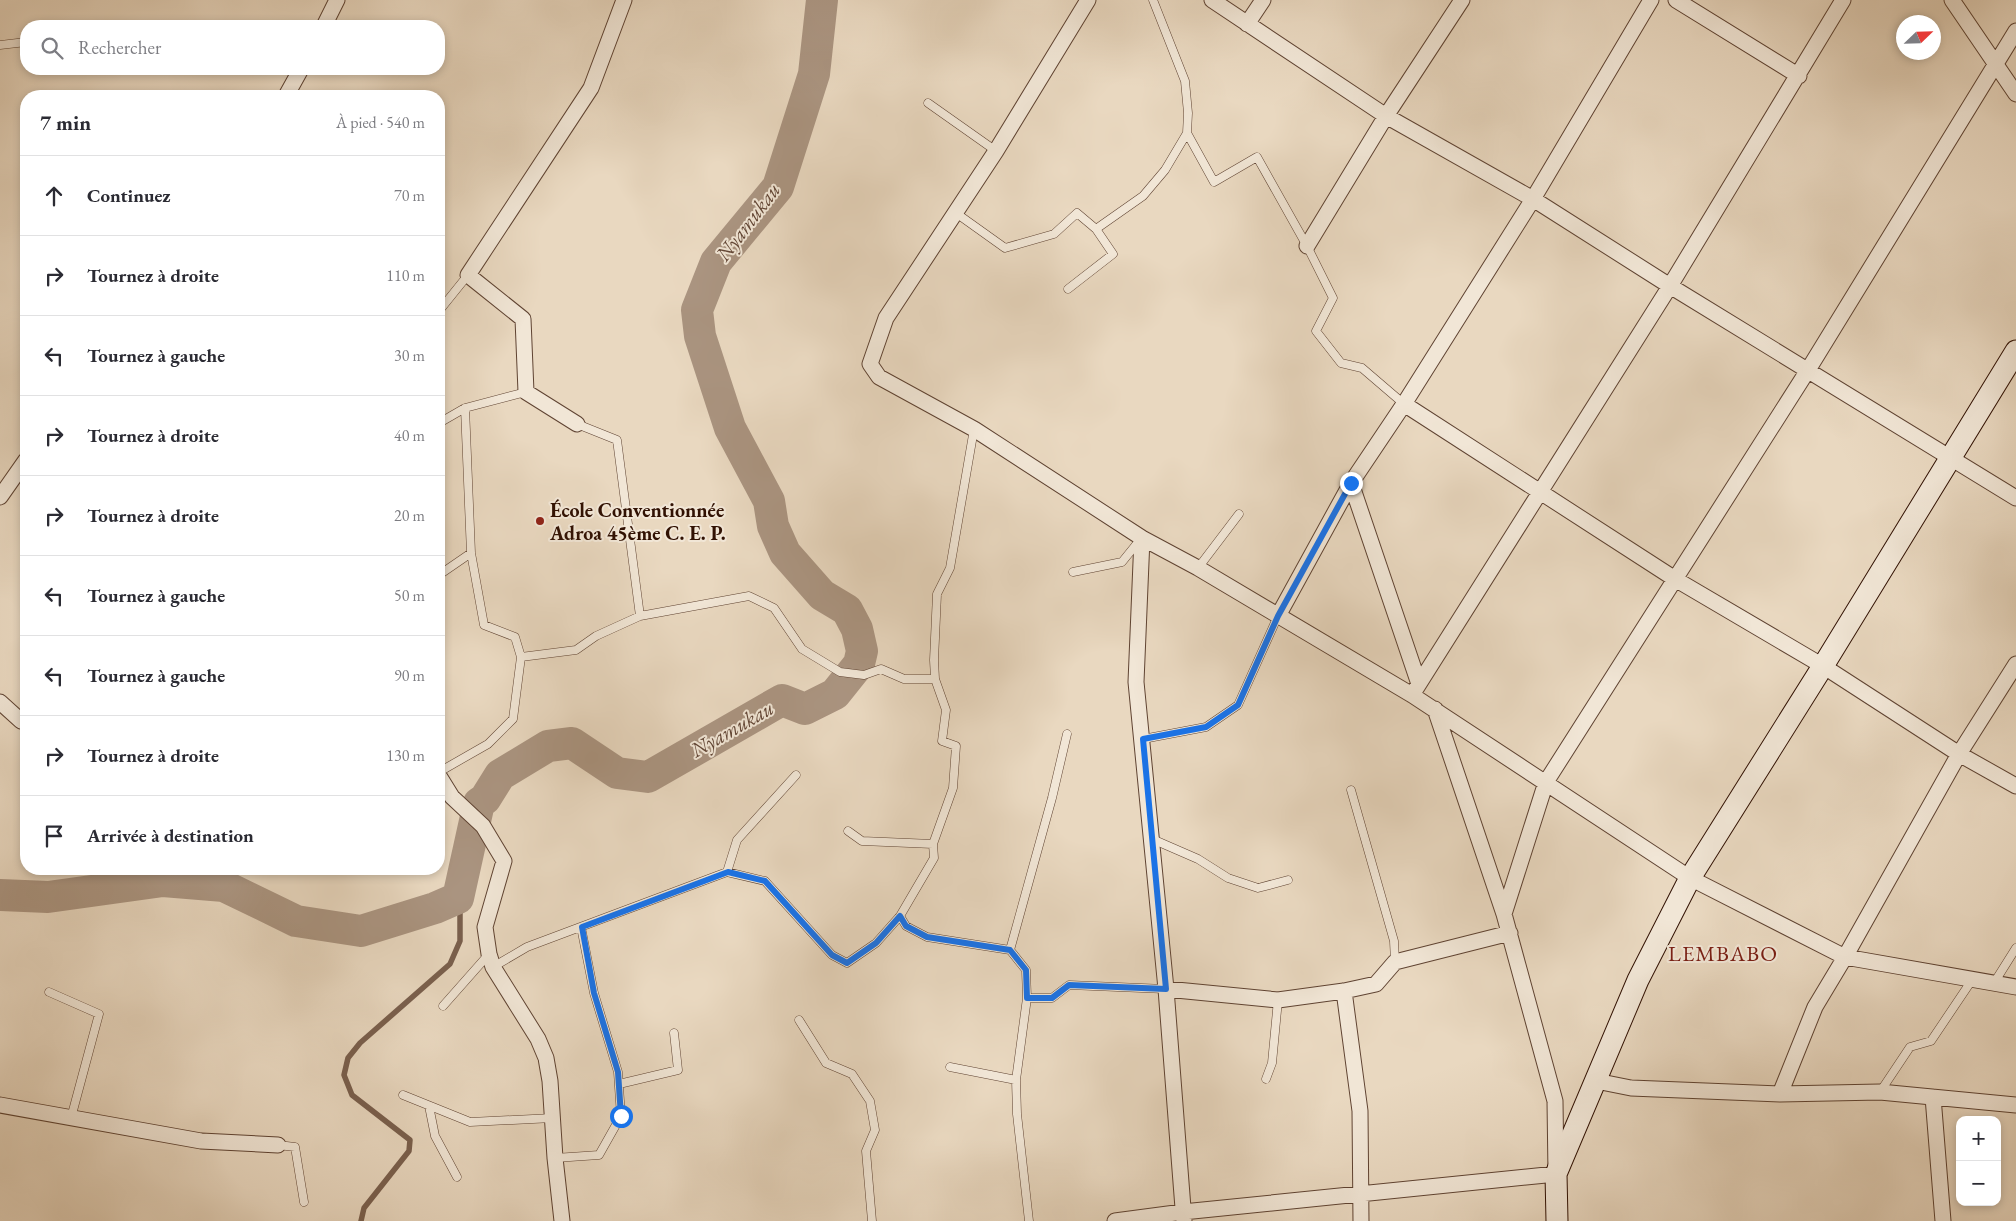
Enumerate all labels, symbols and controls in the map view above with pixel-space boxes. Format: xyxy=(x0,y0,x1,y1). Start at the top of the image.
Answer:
north arrow xyxy=(1896,15,1941,60)
search box xyxy=(20,20,445,75)
icon: search xyxy=(38,34,66,62)
text: Rechercher xyxy=(78,35,161,60)
text: 7 min xyxy=(40,109,91,136)
text: À pied · 540 m xyxy=(336,112,425,133)
water label: Nyamukau xyxy=(709,177,786,267)
icon: ahead xyxy=(40,182,68,210)
text: Continuez xyxy=(87,183,171,208)
text: 70 m xyxy=(394,185,425,206)
icon: right xyxy=(40,262,68,290)
text: Tournez à droite xyxy=(87,263,219,288)
text: 110 m xyxy=(386,265,425,286)
icon: left xyxy=(40,342,68,370)
text: Tournez à gauche xyxy=(87,343,225,368)
text: 30 m xyxy=(394,345,425,366)
icon: right xyxy=(40,422,68,450)
text: Tournez à droite xyxy=(87,423,219,448)
text: 40 m xyxy=(394,425,425,446)
route end xyxy=(1340,472,1363,495)
place label: École Conventionnée Adroa 45ème C. E. P. xyxy=(549,497,726,546)
icon: right xyxy=(40,502,68,530)
text: Tournez à droite xyxy=(87,503,219,528)
text: 20 m xyxy=(394,505,425,526)
marker: École Conventionnée Adroa 45ème C. E. P. xyxy=(534,515,546,527)
icon: left xyxy=(40,582,68,610)
text: Tournez à gauche xyxy=(87,583,225,608)
text: 50 m xyxy=(394,585,425,606)
icon: left xyxy=(40,662,68,690)
text: Tournez à gauche xyxy=(87,663,225,688)
text: 90 m xyxy=(394,665,425,686)
water label: Nyamukau xyxy=(684,694,778,764)
icon: right xyxy=(40,742,68,770)
text: Tournez à droite xyxy=(87,743,219,768)
text: 130 m xyxy=(386,745,425,766)
icon: arrive xyxy=(40,822,68,850)
text: Arrivée à destination xyxy=(87,823,254,848)
district label: LEMBABO xyxy=(1668,939,1778,968)
route start xyxy=(610,1105,633,1128)
map controls xyxy=(1956,1116,2001,1206)
button: + xyxy=(1956,1116,2001,1161)
button: − xyxy=(1956,1161,2001,1206)

